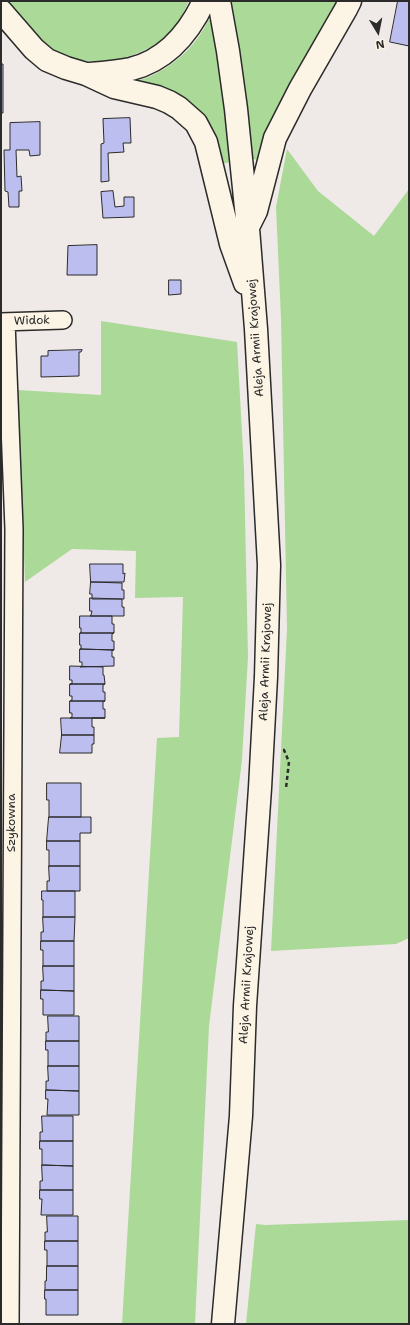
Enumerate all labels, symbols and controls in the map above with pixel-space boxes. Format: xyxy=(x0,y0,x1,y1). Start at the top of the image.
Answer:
north arrow xyxy=(358,12,398,52)
text: N xyxy=(375,36,386,52)
street label: Aleja Armii Krajowej xyxy=(245,278,267,398)
street label: Widok xyxy=(14,313,50,329)
street label: Aleja Armii Krajowej xyxy=(257,603,275,721)
street label: Szykowna xyxy=(5,794,19,852)
street label: Aleja Armii Krajowej xyxy=(237,925,257,1045)

